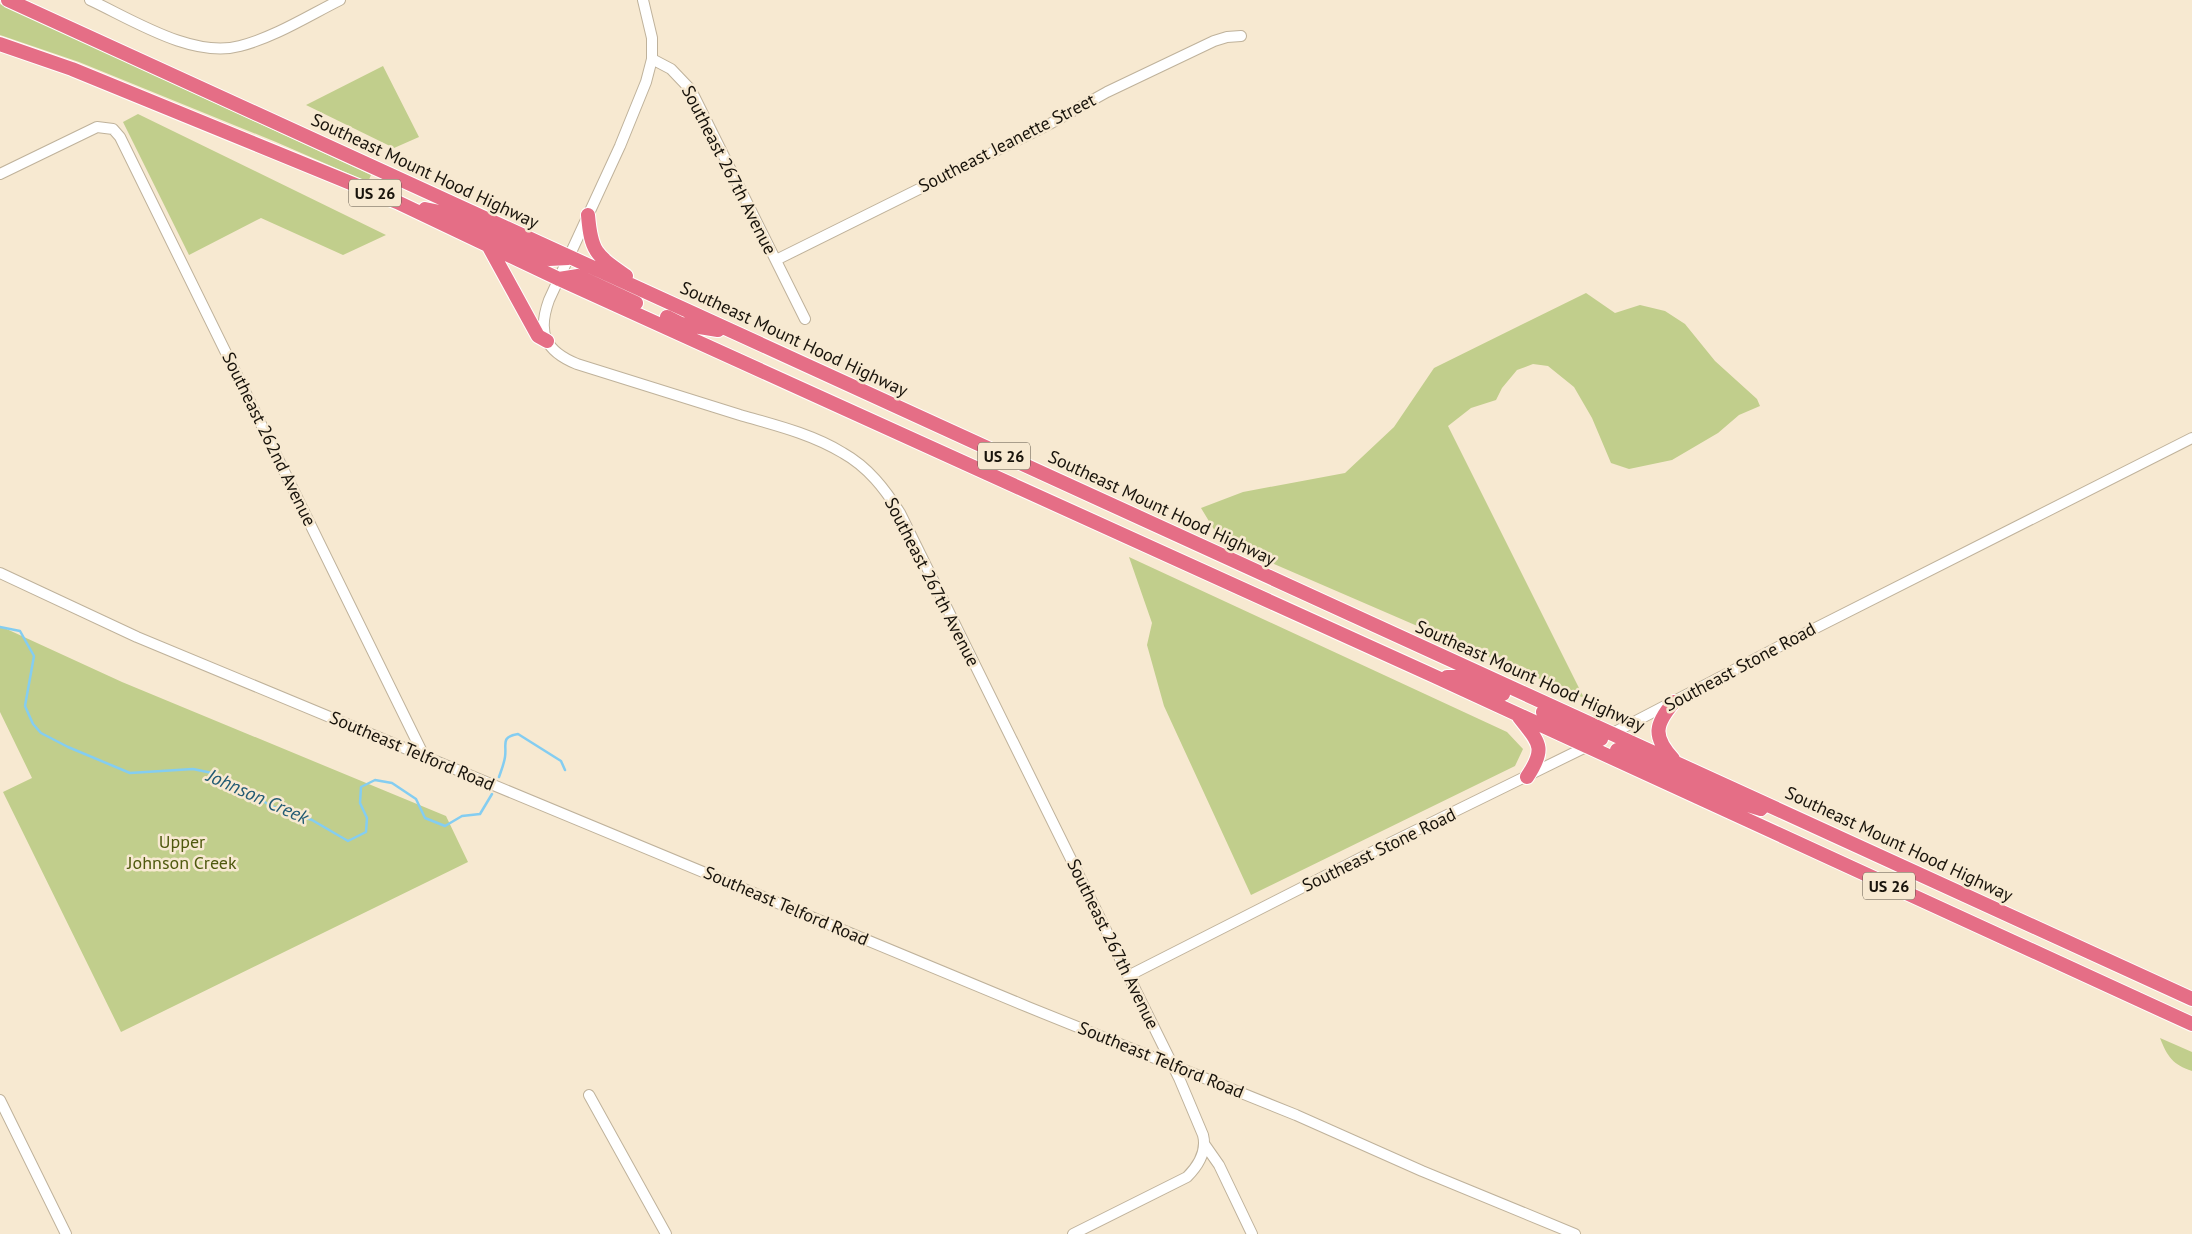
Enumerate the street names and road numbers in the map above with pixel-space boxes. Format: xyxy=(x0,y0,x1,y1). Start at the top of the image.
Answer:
street label: Southeast 267th Avenue xyxy=(677,81,782,258)
street label: Southeast Jeanette Street xyxy=(914,88,1099,197)
street label: Southeast Mount Hood Highway xyxy=(308,108,543,234)
road number: US 26 xyxy=(349,180,401,207)
street label: Southeast Mount Hood Highway xyxy=(677,276,912,402)
street label: Southeast 262nd Avenue xyxy=(217,348,322,530)
road number: US 26 xyxy=(978,442,1030,470)
street label: Southeast Mount Hood Highway xyxy=(1045,445,1280,571)
street label: Southeast 267th Avenue xyxy=(880,493,985,670)
street label: Southeast Mount Hood Highway xyxy=(1412,614,1649,737)
street label: Southeast Stone Road xyxy=(1660,617,1820,716)
street label: Southeast Telford Road xyxy=(326,705,498,796)
street label: Southeast Mount Hood Highway xyxy=(1782,781,2017,907)
street label: Southeast Stone Road xyxy=(1298,802,1460,897)
street label: Southeast 267th Avenue xyxy=(1062,855,1165,1033)
street label: Southeast Telford Road xyxy=(700,860,872,951)
road number: US 26 xyxy=(1863,872,1915,899)
street label: Southeast Telford Road xyxy=(1075,1016,1247,1103)

